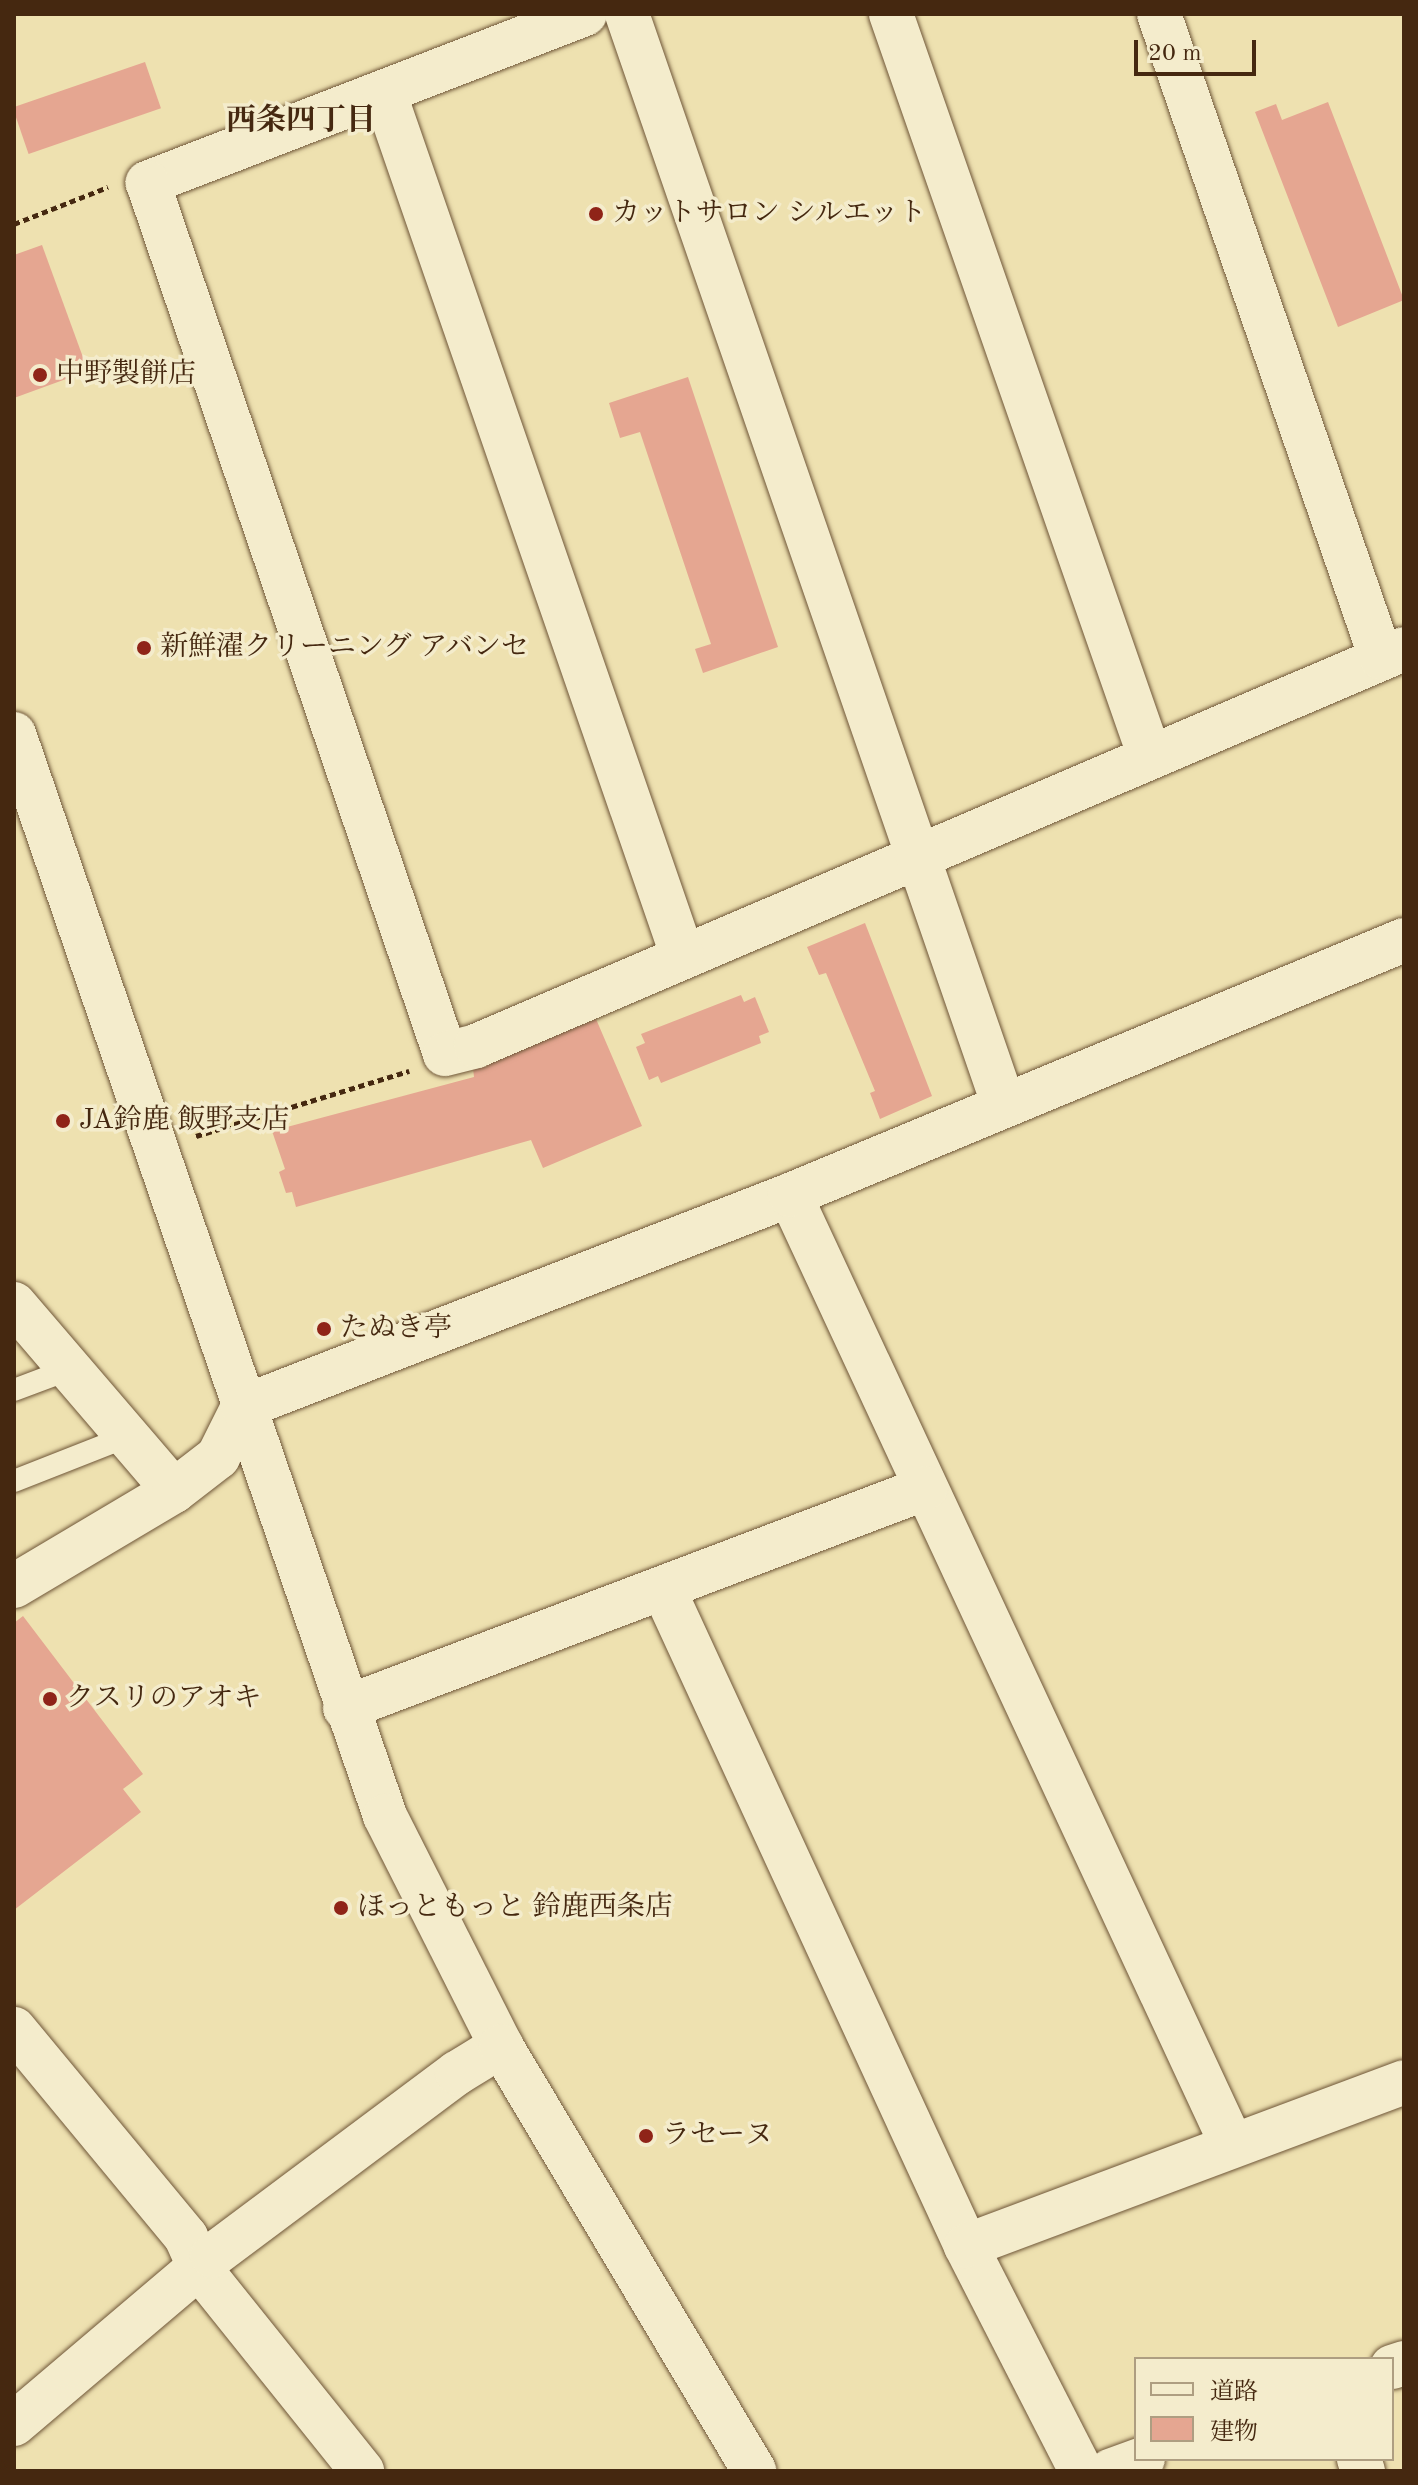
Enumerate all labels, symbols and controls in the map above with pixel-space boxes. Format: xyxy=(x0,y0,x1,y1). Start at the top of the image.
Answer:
scale bar xyxy=(1138,24,1260,74)
text: 20 m xyxy=(1148,42,1202,66)
district label: 西条四丁目 xyxy=(226,103,376,139)
place label: カットサロン シルエット xyxy=(612,197,928,231)
marker: カットサロン シルエット xyxy=(587,205,605,223)
place label: 中野製餅店 xyxy=(56,358,196,392)
marker: 中野製餅店 xyxy=(31,366,49,384)
place label: 新鮮濯クリーニング アバンセ xyxy=(160,631,532,665)
marker: 新鮮濯クリーニング アバンセ xyxy=(135,639,153,657)
place label: JA鈴鹿 飯野支店 xyxy=(79,1104,290,1138)
marker: JA鈴鹿 飯野支店 xyxy=(54,1112,72,1130)
place label: たぬき亭 xyxy=(340,1312,452,1346)
marker: たぬき亭 xyxy=(315,1320,333,1338)
place label: クスリのアオキ xyxy=(66,1682,262,1716)
marker: クスリのアオキ xyxy=(41,1690,59,1708)
place label: ほっともっと 鈴鹿西条店 xyxy=(357,1891,673,1925)
marker: ほっともっと 鈴鹿西条店 xyxy=(332,1899,350,1917)
place label: ラセーヌ xyxy=(662,2119,773,2153)
marker: ラセーヌ xyxy=(637,2127,655,2145)
legend xyxy=(1134,2357,1394,2461)
text: 道路 xyxy=(1210,2381,1258,2405)
text: 建物 xyxy=(1210,2421,1258,2445)

